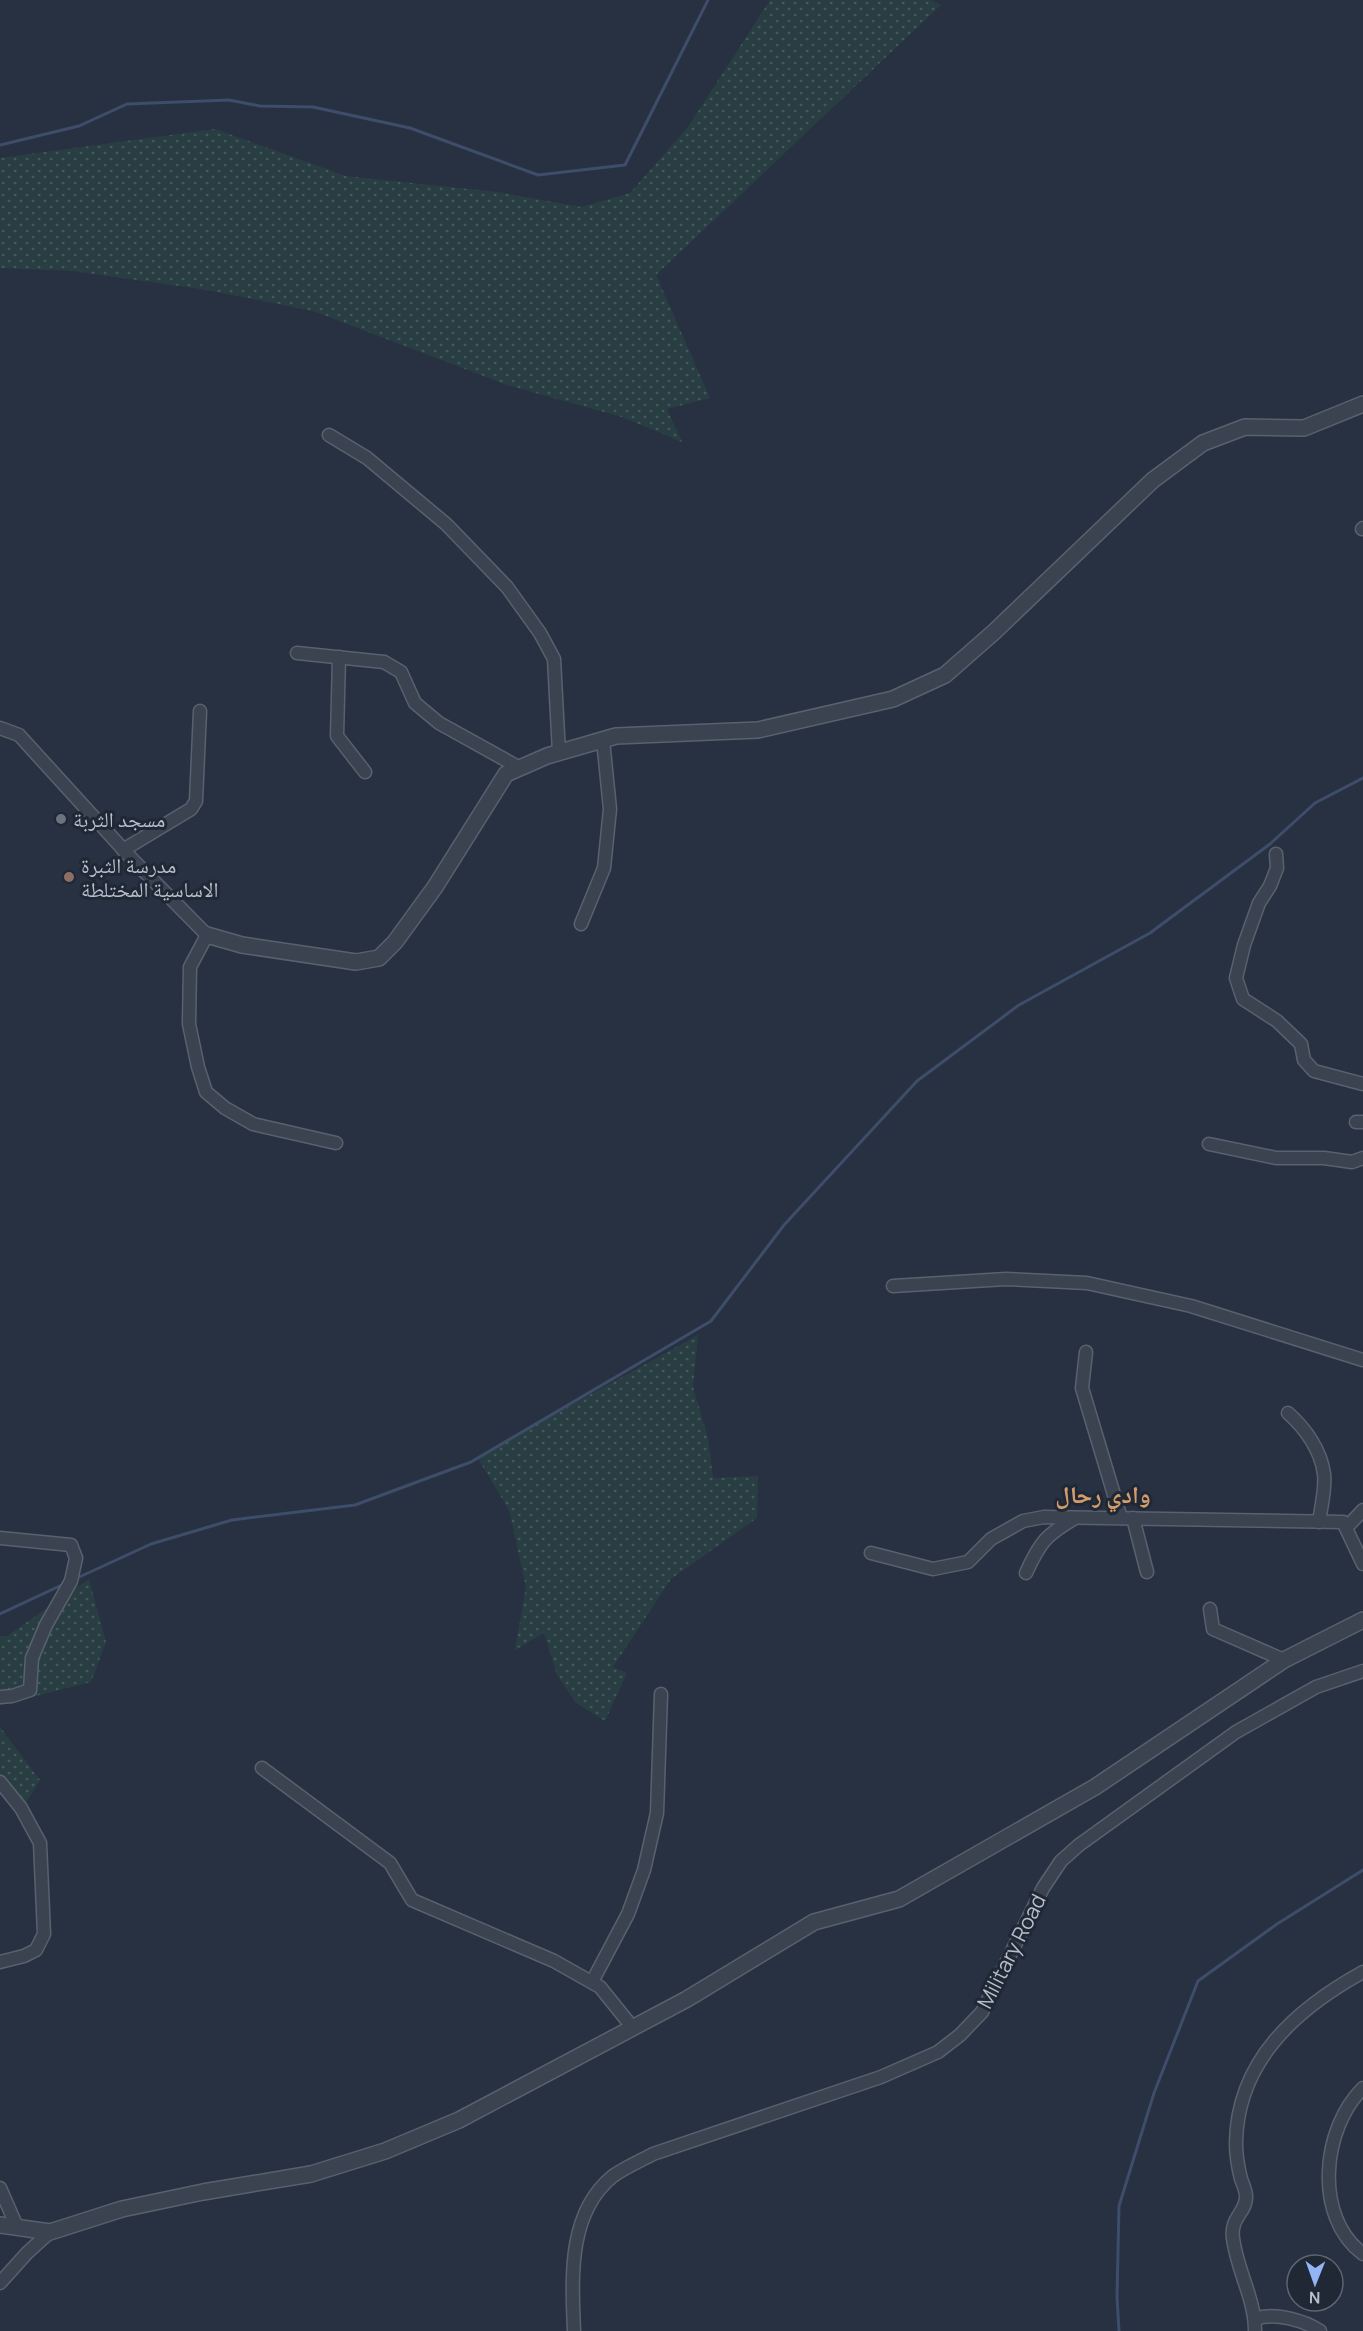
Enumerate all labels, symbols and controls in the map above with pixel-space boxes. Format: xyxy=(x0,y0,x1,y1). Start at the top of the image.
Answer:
place label: مسجد الثربة xyxy=(73,805,165,833)
marker: مسجد الثربة xyxy=(54,812,68,826)
place label: مدرسة الثبرة الاساسية المختلطة xyxy=(81,851,219,903)
marker: مدرسة الثبرة الاساسية المختلطة xyxy=(62,870,76,884)
district label: وادي رحال xyxy=(1055,1477,1151,1513)
street label: Military Road xyxy=(970,1889,1052,2013)
north arrow xyxy=(1285,2253,1345,2313)
text: N xyxy=(1309,2287,1321,2309)

